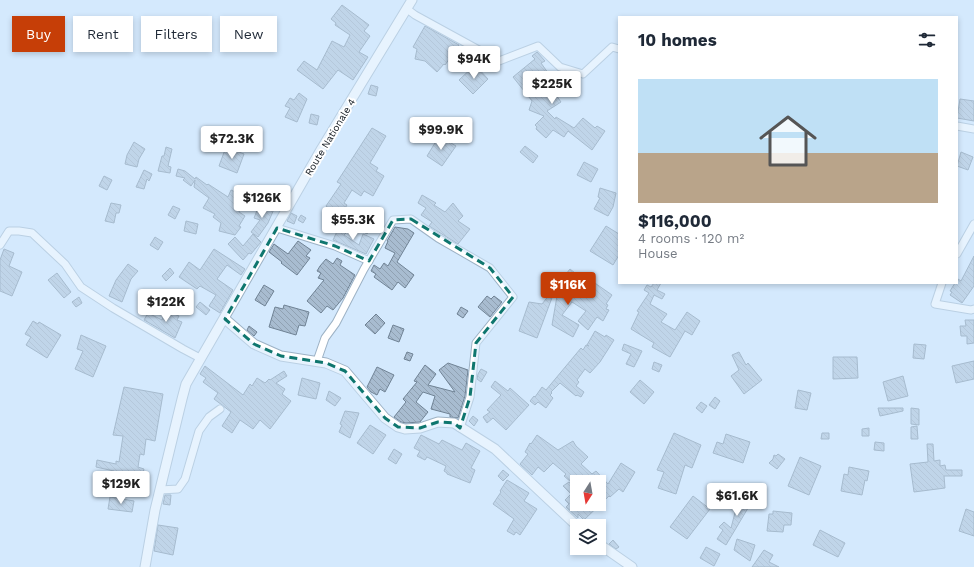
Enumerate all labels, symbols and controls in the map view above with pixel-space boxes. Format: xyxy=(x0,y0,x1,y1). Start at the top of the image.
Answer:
chip: Buy xyxy=(12,16,65,52)
chip: Rent xyxy=(73,16,133,52)
chip: Filters xyxy=(141,16,212,52)
chip: New xyxy=(220,16,277,52)
icon: filters xyxy=(916,29,938,51)
text: 10 homes xyxy=(638,30,717,50)
pin: $94K xyxy=(450,46,498,80)
text: $94K xyxy=(457,51,491,66)
pin: $225K xyxy=(524,71,580,105)
text: $225K xyxy=(532,76,572,91)
street label: Route Nationale 4 xyxy=(303,97,357,177)
icon: home xyxy=(752,105,824,177)
pin: $99.9K xyxy=(408,117,474,151)
text: $99.9K xyxy=(418,122,464,137)
pin: $72.3K xyxy=(199,126,265,160)
text: $72.3K xyxy=(210,131,254,146)
pin: $126K xyxy=(234,185,290,219)
text: $126K xyxy=(243,190,281,205)
pin: $55.3K xyxy=(320,207,386,241)
text: $116,000 xyxy=(638,211,712,231)
text: $55.3K xyxy=(331,212,375,227)
text: 4 rooms · 120 m² xyxy=(638,231,744,246)
text: House xyxy=(638,246,678,261)
pin: $116K xyxy=(540,272,596,306)
text: $116K xyxy=(550,277,586,292)
pin: $122K xyxy=(138,289,194,323)
text: $122K xyxy=(147,294,185,309)
pin: $129K xyxy=(93,471,149,505)
north arrow xyxy=(570,475,606,511)
map controls xyxy=(570,475,606,555)
text: $129K xyxy=(102,476,140,491)
pin: $61.6K xyxy=(704,483,770,517)
text: $61.6K xyxy=(716,488,758,503)
button: layers xyxy=(570,519,606,555)

